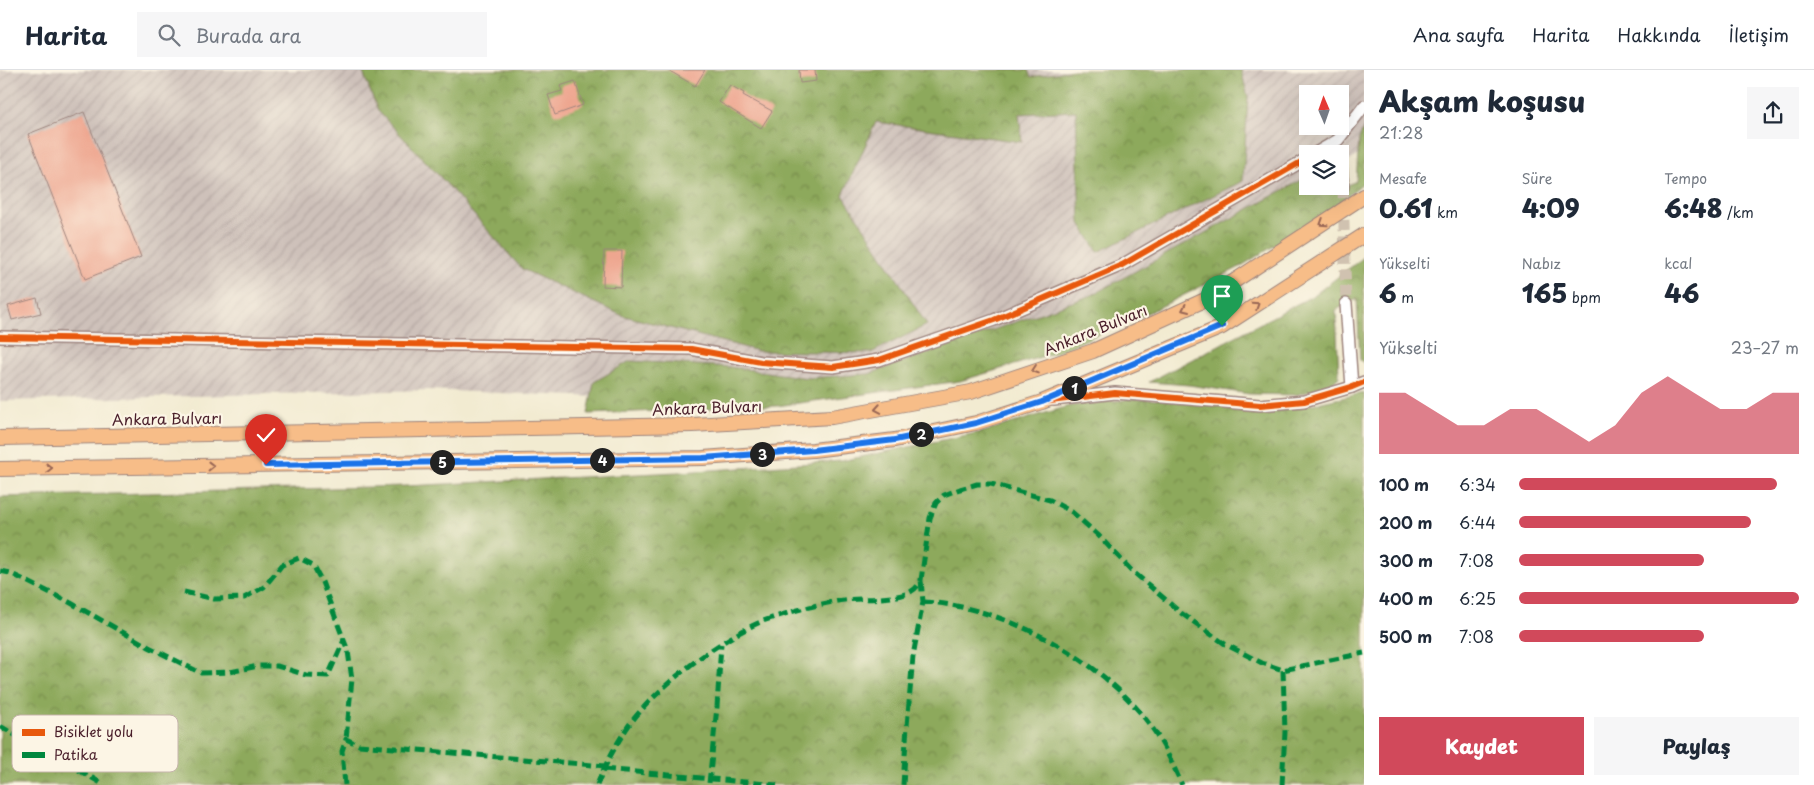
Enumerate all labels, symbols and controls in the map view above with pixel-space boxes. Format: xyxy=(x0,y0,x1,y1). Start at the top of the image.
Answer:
search box xyxy=(137,12,487,57)
text: Harita xyxy=(25,17,107,53)
icon: search xyxy=(155,21,183,49)
text: Burada ara xyxy=(195,21,301,49)
text: Ana sayfa xyxy=(1413,21,1504,48)
text: Harita xyxy=(1532,21,1589,48)
text: Hakkında xyxy=(1617,21,1701,48)
text: İletişim xyxy=(1729,21,1789,48)
text: Akşam koşusu xyxy=(1379,79,1585,122)
north arrow xyxy=(1299,85,1349,135)
map controls xyxy=(1299,85,1349,195)
button: share xyxy=(1747,87,1799,139)
text: 21:28 xyxy=(1379,120,1423,144)
button: layers xyxy=(1299,145,1349,195)
text: Mesafe xyxy=(1379,168,1427,189)
text: Süre xyxy=(1522,168,1552,189)
text: Tempo xyxy=(1664,168,1707,189)
text: 0.61 xyxy=(1379,189,1432,227)
text: 4:09 xyxy=(1522,189,1580,227)
text: 6:48 xyxy=(1664,189,1722,227)
text: km xyxy=(1432,202,1458,223)
text: /km xyxy=(1722,202,1754,223)
one-way arrow xyxy=(1319,217,1329,226)
text: Yükselti xyxy=(1379,253,1430,274)
text: Nabız xyxy=(1522,253,1561,274)
text: kcal xyxy=(1664,253,1692,274)
text: 6 xyxy=(1379,274,1397,312)
text: 165 xyxy=(1522,274,1567,312)
text: 46 xyxy=(1664,274,1699,312)
pin xyxy=(1201,275,1243,326)
icon: arrive xyxy=(1208,282,1236,310)
text: m xyxy=(1397,287,1414,308)
text: bpm xyxy=(1567,287,1601,308)
street label: Ankara Bulvarı xyxy=(1040,298,1150,360)
one-way arrow xyxy=(1251,301,1260,311)
one-way arrow xyxy=(1181,302,1190,313)
text: Yükselti xyxy=(1379,335,1437,359)
text: 23–27 m xyxy=(1731,335,1799,359)
one-way arrow xyxy=(1031,365,1040,375)
pin: 1 xyxy=(1062,376,1086,400)
text: 1 xyxy=(1071,378,1078,399)
street label: Ankara Bulvarı xyxy=(652,394,762,420)
one-way arrow xyxy=(873,403,882,414)
street label: Ankara Bulvarı xyxy=(112,406,222,430)
pin xyxy=(245,414,287,465)
icon: check xyxy=(252,421,280,449)
pin: 2 xyxy=(908,422,934,446)
text: 2 xyxy=(917,424,926,445)
pin: 3 xyxy=(750,442,774,466)
text: 3 xyxy=(758,444,767,465)
pin: 4 xyxy=(590,448,614,472)
pin: 5 xyxy=(430,450,454,474)
text: 4 xyxy=(598,450,607,471)
text: 5 xyxy=(438,452,447,473)
one-way arrow xyxy=(207,460,215,471)
one-way arrow xyxy=(45,463,53,473)
text: 100 m xyxy=(1379,472,1429,496)
text: 6:34 xyxy=(1459,472,1496,496)
text: 200 m xyxy=(1379,510,1433,534)
text: 6:44 xyxy=(1459,510,1496,534)
text: 300 m xyxy=(1379,548,1433,572)
text: 7:08 xyxy=(1459,548,1494,572)
text: 400 m xyxy=(1379,586,1433,610)
text: 6:25 xyxy=(1459,586,1496,610)
text: 500 m xyxy=(1379,624,1432,648)
text: 7:08 xyxy=(1459,624,1494,648)
legend xyxy=(12,715,178,772)
button: Kaydet xyxy=(1379,717,1584,775)
button: Paylaş xyxy=(1594,717,1799,775)
text: Bisiklet yolu xyxy=(54,721,133,742)
text: Patika xyxy=(54,744,98,765)

